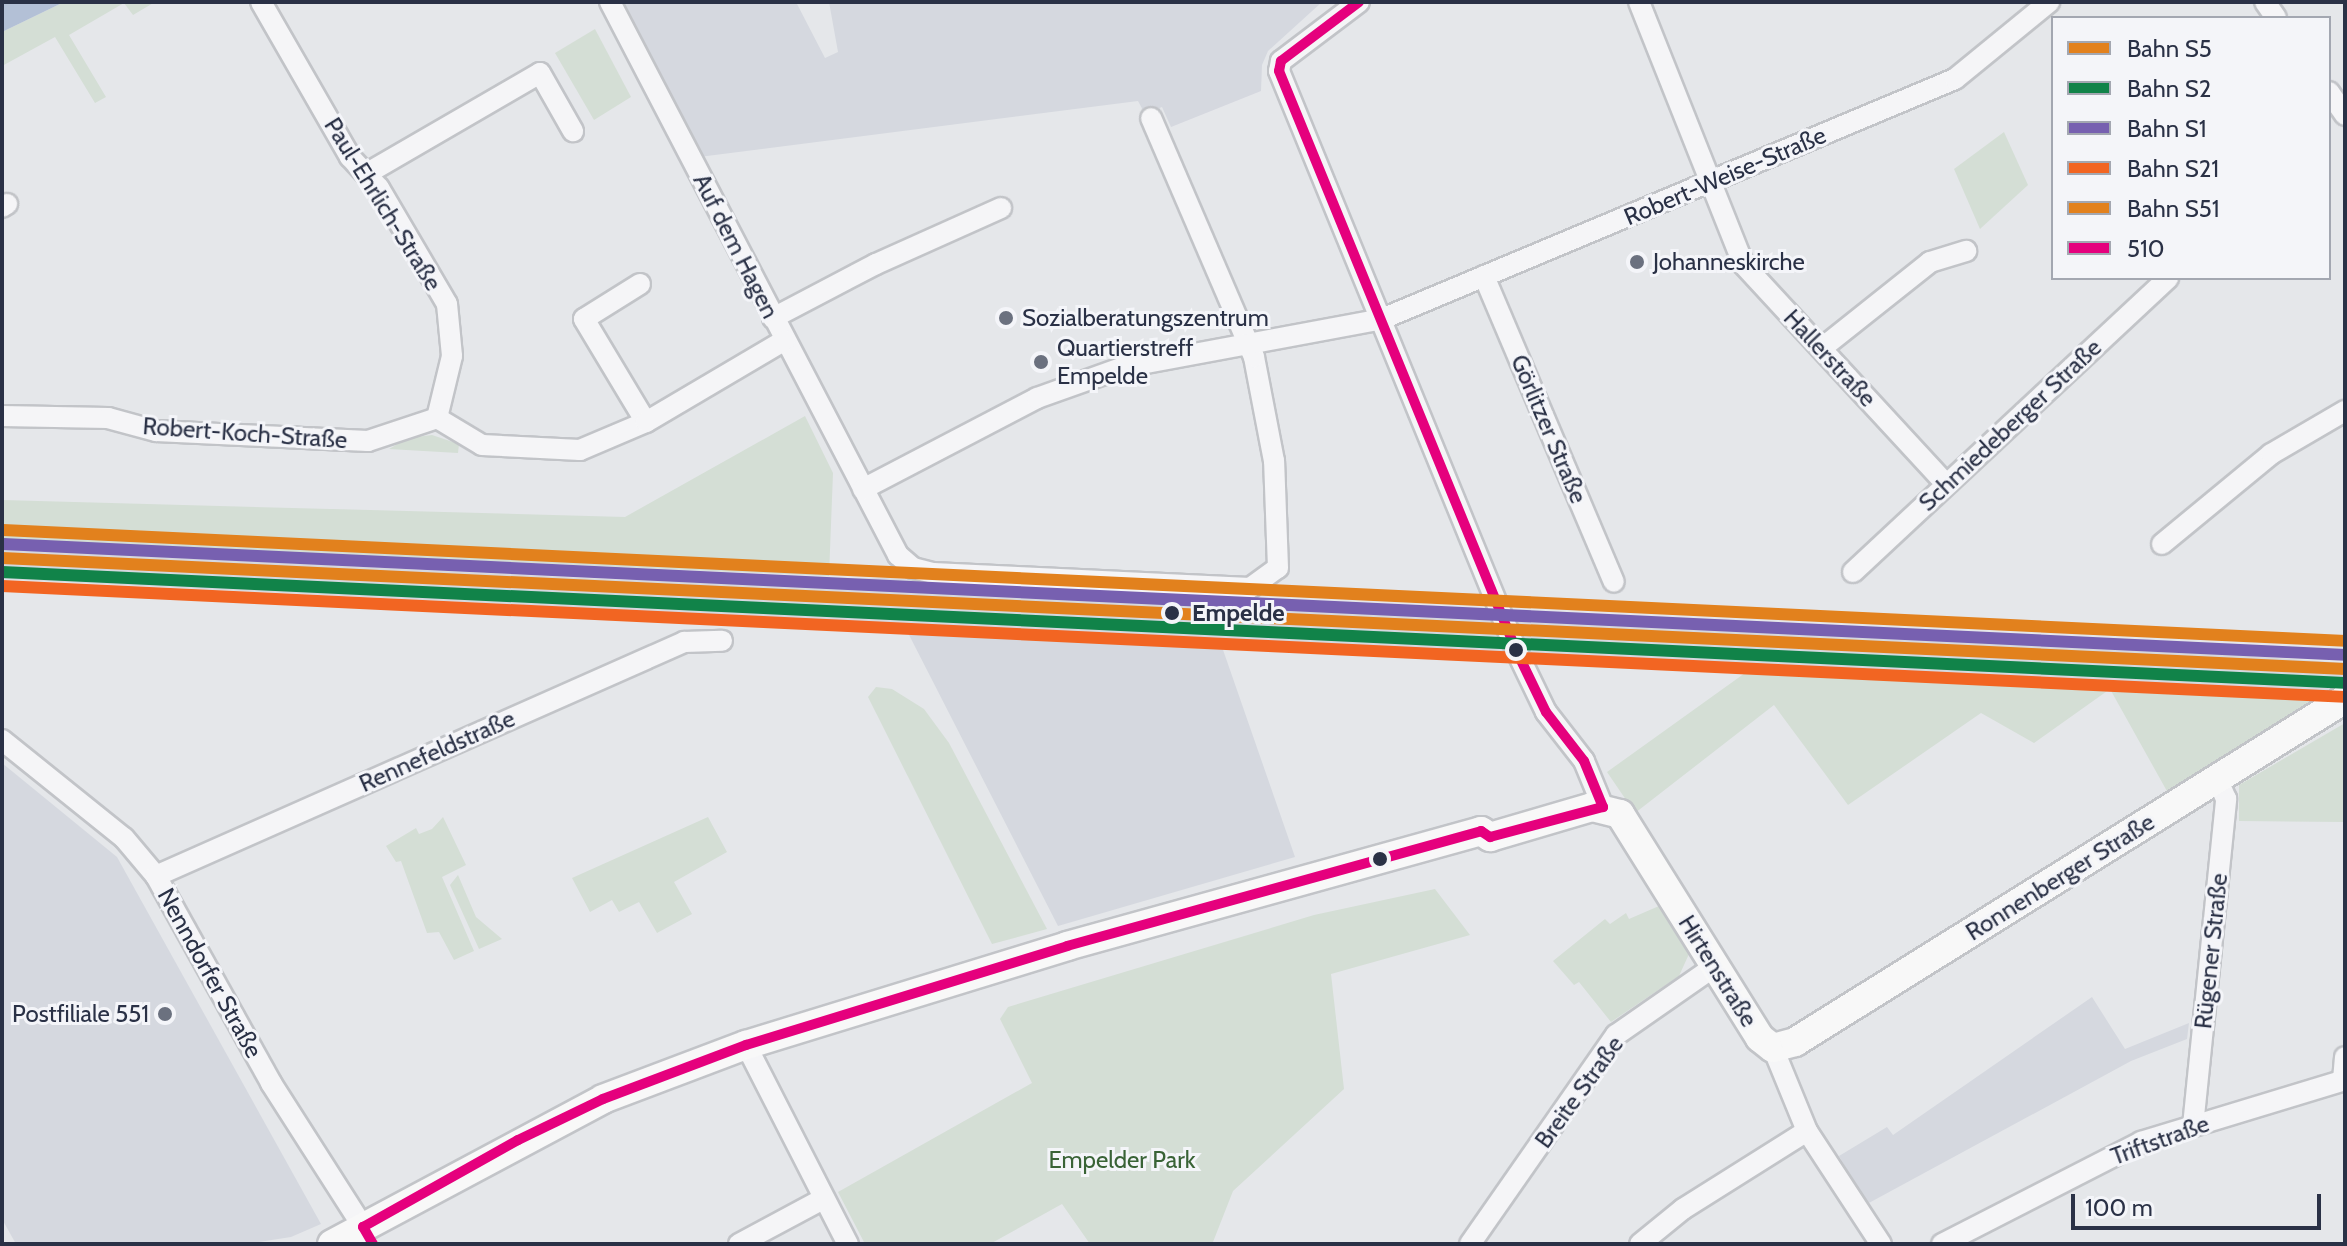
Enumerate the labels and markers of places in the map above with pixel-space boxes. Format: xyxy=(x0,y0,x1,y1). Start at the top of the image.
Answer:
place label: Johanneskirche xyxy=(1653,248,1805,276)
marker: Johanneskirche xyxy=(1628,253,1646,271)
place label: Sozialberatungszentrum xyxy=(1022,304,1269,332)
marker: Sozialberatungszentrum xyxy=(997,309,1015,327)
place label: Quartierstreff Empelde xyxy=(1057,334,1194,390)
marker: Quartierstreff Empelde xyxy=(1032,353,1050,371)
place label: Empelde xyxy=(1192,599,1285,627)
marker: Empelde xyxy=(1159,600,1185,626)
unlabelled marker xyxy=(1508,642,1524,658)
unlabelled marker xyxy=(1372,851,1388,867)
place label: Postfiliale 551 xyxy=(12,1000,149,1028)
marker: Postfiliale 551 xyxy=(156,1005,174,1023)

